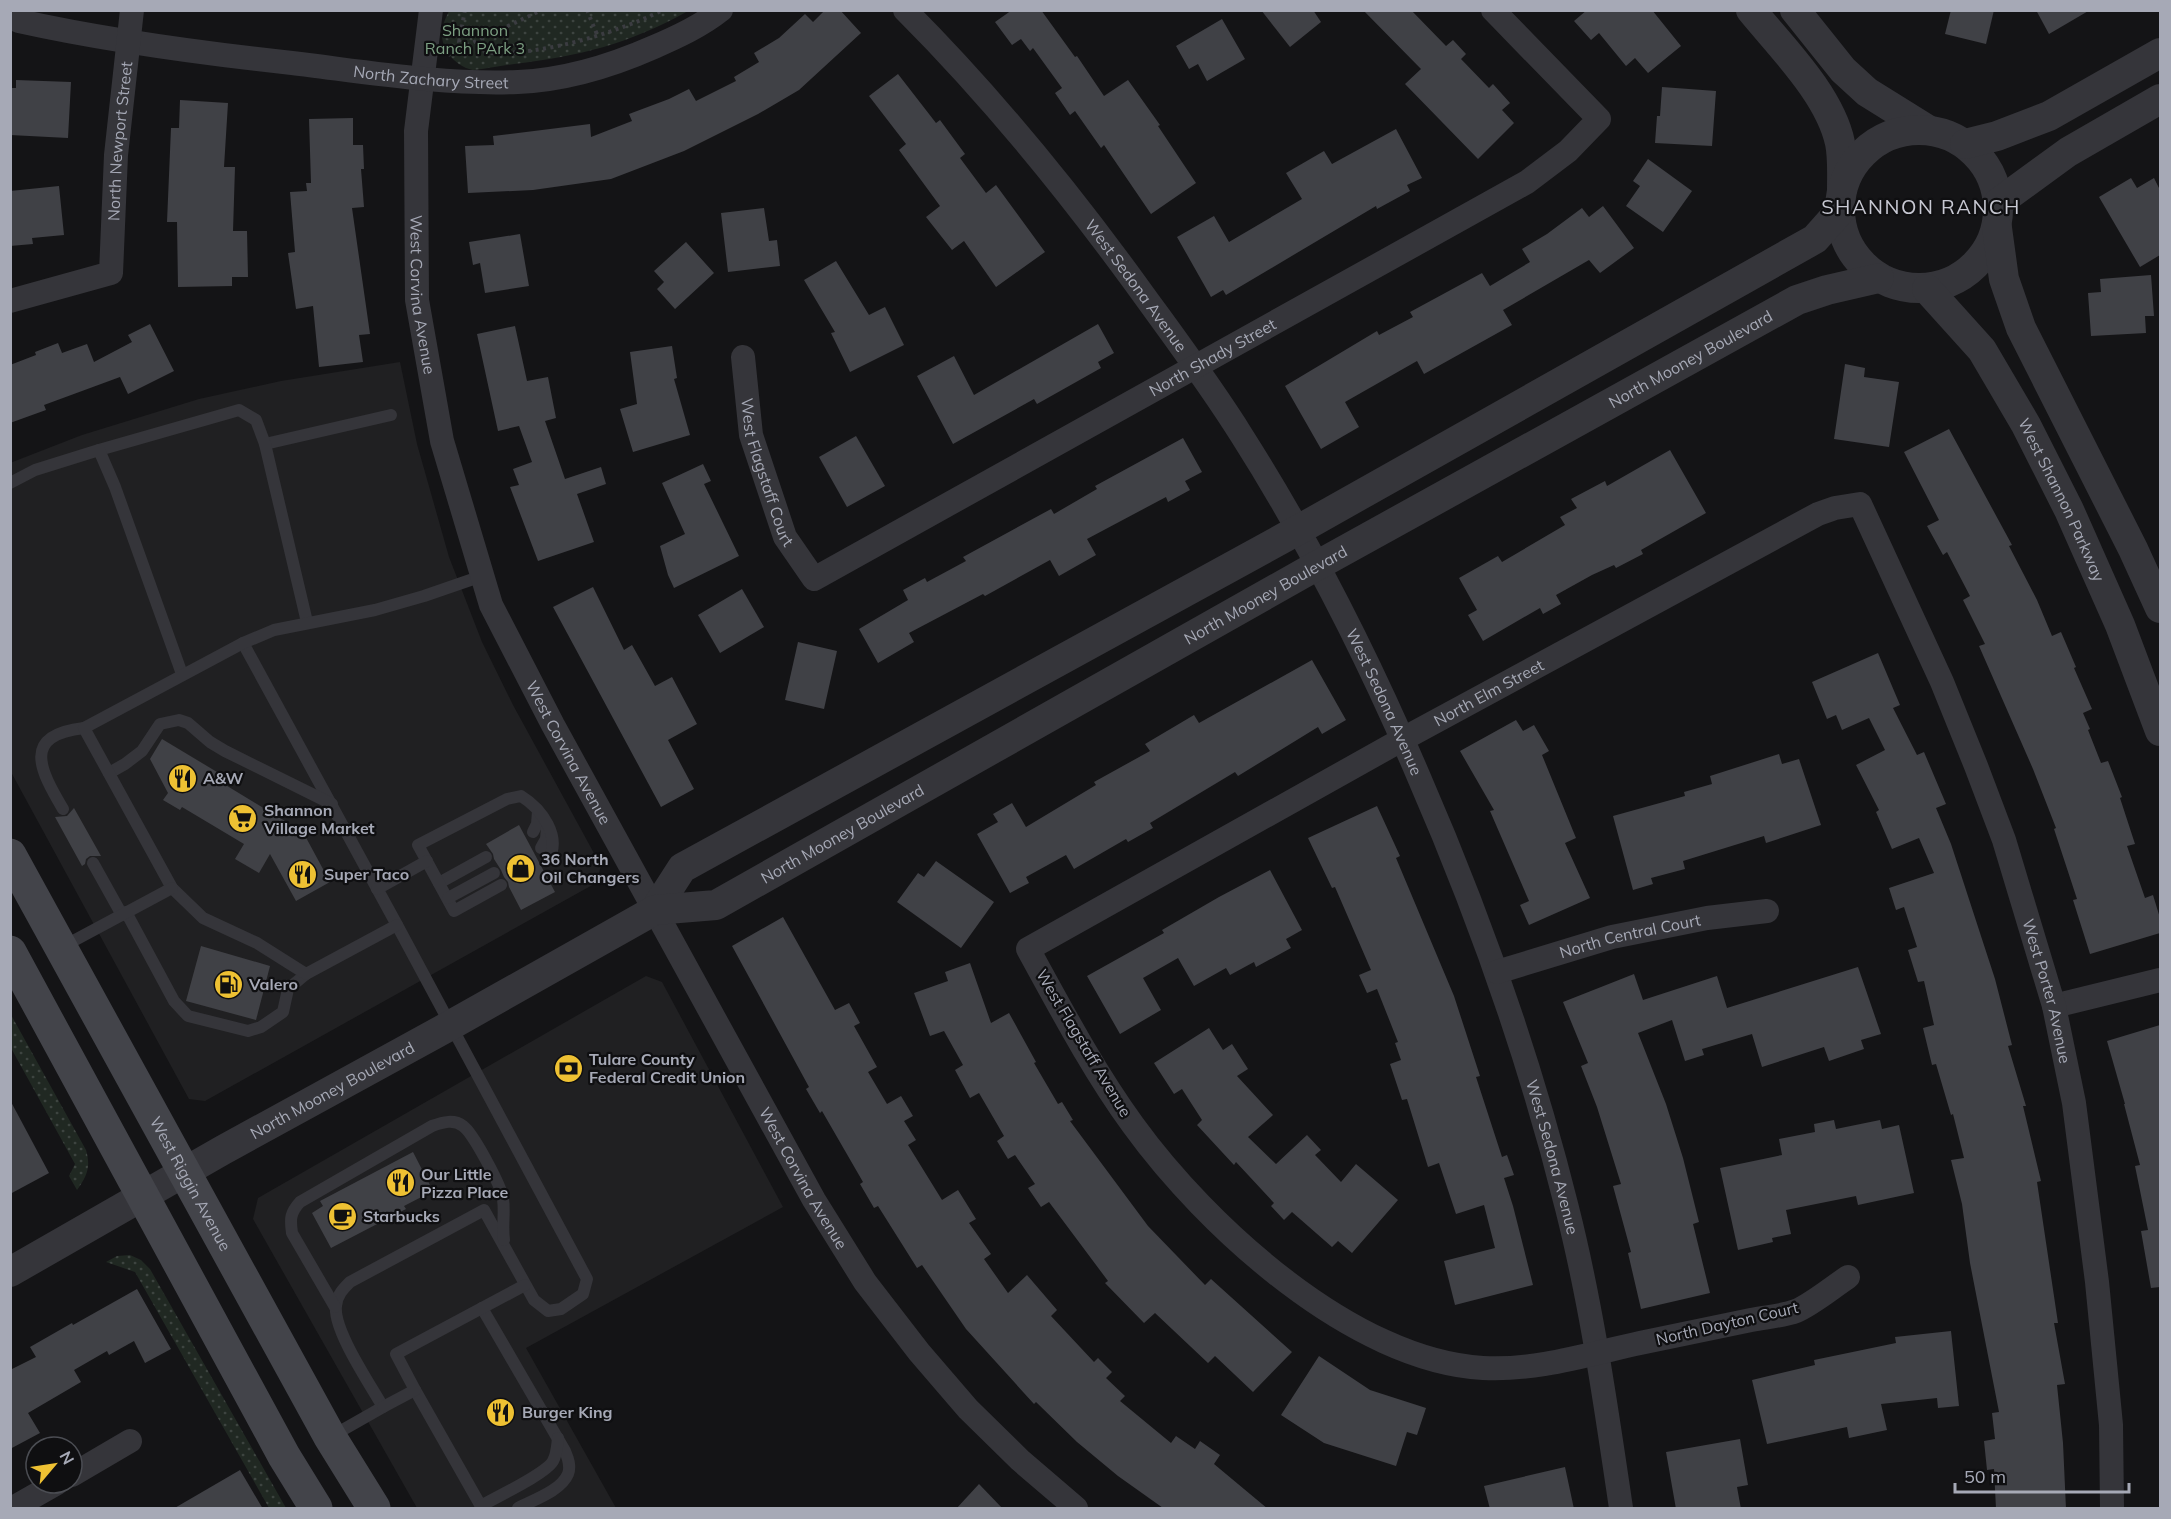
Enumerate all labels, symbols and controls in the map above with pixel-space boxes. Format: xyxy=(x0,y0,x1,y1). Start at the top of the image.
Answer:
park label: Shannon Ranch PArk 3 xyxy=(425,20,525,58)
street label: North Newport Street xyxy=(103,60,136,221)
street label: North Zachary Street xyxy=(352,61,509,92)
district label: SHANNON RANCH xyxy=(1821,194,2021,219)
street label: West Corvina Avenue xyxy=(406,215,440,376)
street label: West Sedona Avenue xyxy=(1081,215,1192,356)
street label: North Mooney Boulevard xyxy=(1605,306,1776,412)
street label: North Shady Street xyxy=(1145,314,1280,400)
street label: West Flagstaff Court xyxy=(737,397,799,550)
street label: West Shannon Parkway xyxy=(2014,415,2110,585)
street label: North Mooney Boulevard xyxy=(1180,541,1351,649)
street label: West Sedona Avenue xyxy=(1342,625,1427,778)
street label: North Elm Street xyxy=(1430,654,1547,731)
street label: West Corvina Avenue xyxy=(522,677,616,828)
restaurant icon: A&W xyxy=(166,762,198,794)
place label: A&W xyxy=(203,768,243,788)
street label: North Mooney Boulevard xyxy=(757,780,927,888)
place label: Shannon Village Market xyxy=(263,800,375,838)
supermarket icon: Shannon Village Market xyxy=(227,803,259,835)
place label: 36 North Oil Changers xyxy=(541,849,639,887)
shop icon: 36 North Oil Changers xyxy=(504,852,536,884)
restaurant icon: Super Taco xyxy=(287,858,319,890)
place label: Super Taco xyxy=(324,864,409,884)
street label: North Central Court xyxy=(1557,909,1703,962)
street label: West Porter Avenue xyxy=(2018,916,2076,1065)
street label: West Flagstaff Avenue xyxy=(1032,966,1136,1120)
fuel station icon: Valero xyxy=(212,968,244,1000)
place label: Valero xyxy=(248,974,298,994)
street label: North Mooney Boulevard xyxy=(247,1037,418,1143)
place label: Tulare County Federal Credit Union xyxy=(589,1049,745,1087)
bank icon: Tulare County Federal Credit Union xyxy=(552,1052,584,1084)
street label: West Sedona Avenue xyxy=(1522,1077,1583,1237)
street label: West Corvina Avenue xyxy=(755,1104,852,1253)
street label: West Riggin Avenue xyxy=(146,1113,236,1254)
place label: Our Little Pizza Place xyxy=(421,1164,509,1202)
restaurant icon: Our Little Pizza Place xyxy=(384,1167,416,1199)
cafe icon: Starbucks xyxy=(326,1200,358,1232)
place label: Starbucks xyxy=(363,1206,440,1226)
street label: North Dayton Court xyxy=(1654,1297,1800,1349)
restaurant icon: Burger King xyxy=(485,1396,517,1428)
place label: Burger King xyxy=(522,1402,613,1422)
north arrow xyxy=(24,1435,84,1495)
text: N xyxy=(55,1448,79,1468)
scale bar xyxy=(1955,1456,2129,1494)
text: 50 m xyxy=(1964,1465,2006,1488)

